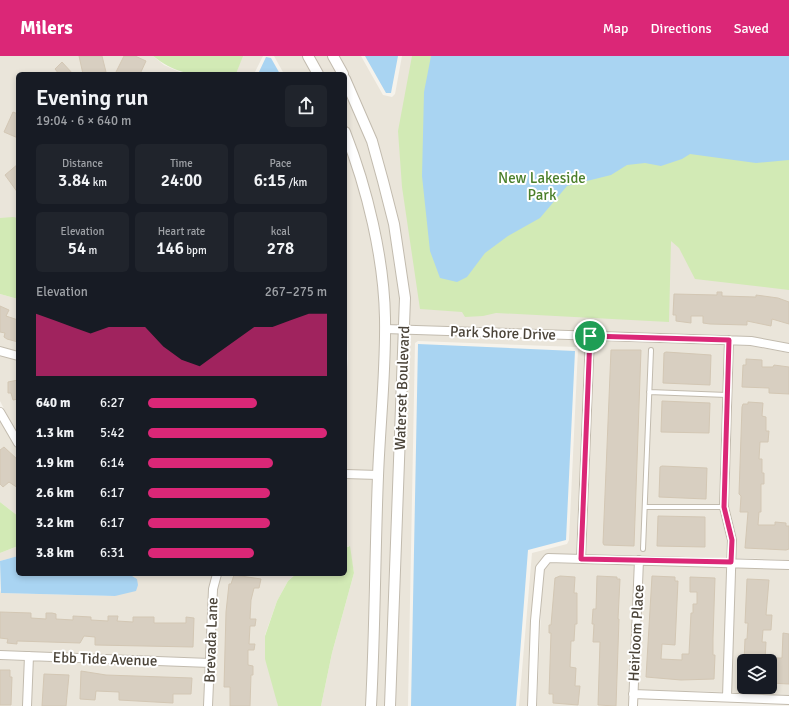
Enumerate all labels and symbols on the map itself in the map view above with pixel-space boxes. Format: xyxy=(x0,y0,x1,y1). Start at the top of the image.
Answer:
park label: New Lakeside Park xyxy=(498,169,586,204)
pin xyxy=(573,319,607,353)
street label: Park Shore Drive xyxy=(450,322,556,344)
street label: Waterset Boulevard xyxy=(391,325,413,451)
street label: Heirloom Place xyxy=(624,584,648,682)
street label: Brevada Lane xyxy=(201,597,221,683)
street label: Ebb Tide Avenue xyxy=(52,648,158,670)

